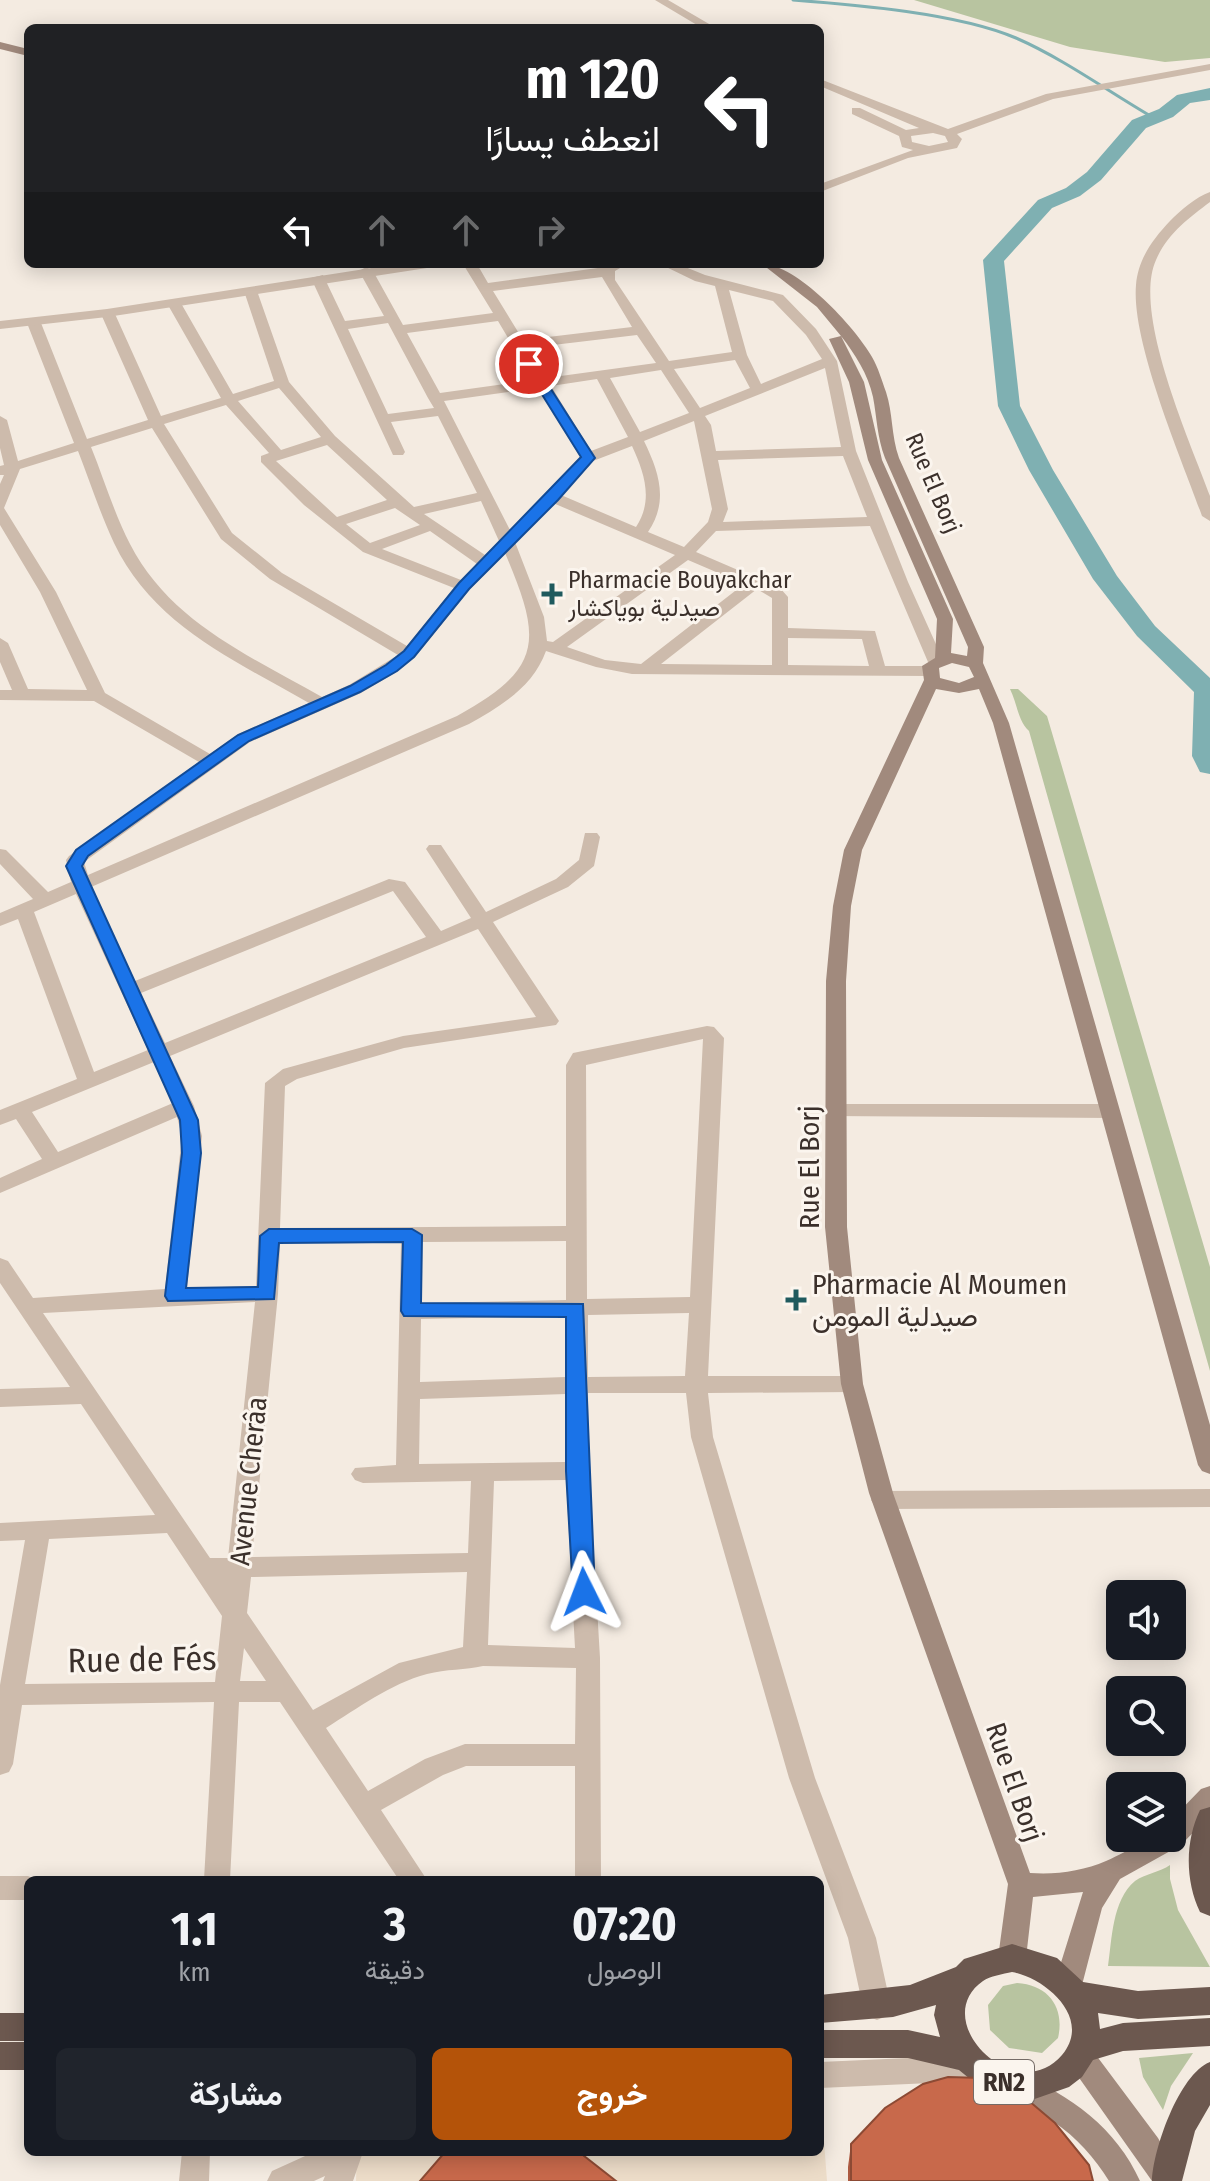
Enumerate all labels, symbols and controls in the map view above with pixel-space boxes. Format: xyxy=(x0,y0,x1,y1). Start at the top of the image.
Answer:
text: 120 m xyxy=(525,46,660,113)
icon: left xyxy=(688,56,792,160)
text: انعطف يسارًا xyxy=(485,117,660,161)
icon: left xyxy=(276,208,320,252)
icon: ahead xyxy=(360,208,404,252)
icon: ahead xyxy=(444,208,488,252)
icon: right xyxy=(528,208,572,252)
pin xyxy=(495,330,563,398)
icon: arrive xyxy=(507,342,551,386)
street label: Rue El Borj xyxy=(899,429,967,537)
place label: Pharmacie Bouyakchar صيدلية بوياكشار xyxy=(567,566,792,623)
marker: Pharmacie Bouyakchar صيدلية بوياكشار xyxy=(543,585,561,603)
street label: Rue El Borj xyxy=(793,1105,826,1229)
place label: Pharmacie Al Moumen صيدلية المومن xyxy=(812,1268,1067,1334)
marker: Pharmacie Al Moumen صيدلية المومن xyxy=(787,1291,805,1309)
street label: Avenue Cherâa xyxy=(223,1395,274,1567)
position arrow xyxy=(542,1550,626,1634)
map controls xyxy=(1106,1580,1186,1852)
button: sound xyxy=(1106,1580,1186,1660)
street label: Rue de Fés xyxy=(67,1638,217,1681)
button: search xyxy=(1106,1676,1186,1756)
street label: Rue El Borj xyxy=(979,1718,1050,1846)
button: layers xyxy=(1106,1772,1186,1852)
text: 3 xyxy=(383,1895,406,1953)
text: 07:20 xyxy=(572,1895,677,1953)
text: 1.1 xyxy=(171,1900,218,1958)
text: دقيقة xyxy=(365,1955,425,1986)
text: الوصول xyxy=(587,1955,662,1986)
text: km xyxy=(178,1957,210,1988)
button: مشاركة xyxy=(56,2048,416,2140)
button: خروج xyxy=(432,2048,792,2140)
road number: RN2 xyxy=(974,2060,1034,2104)

